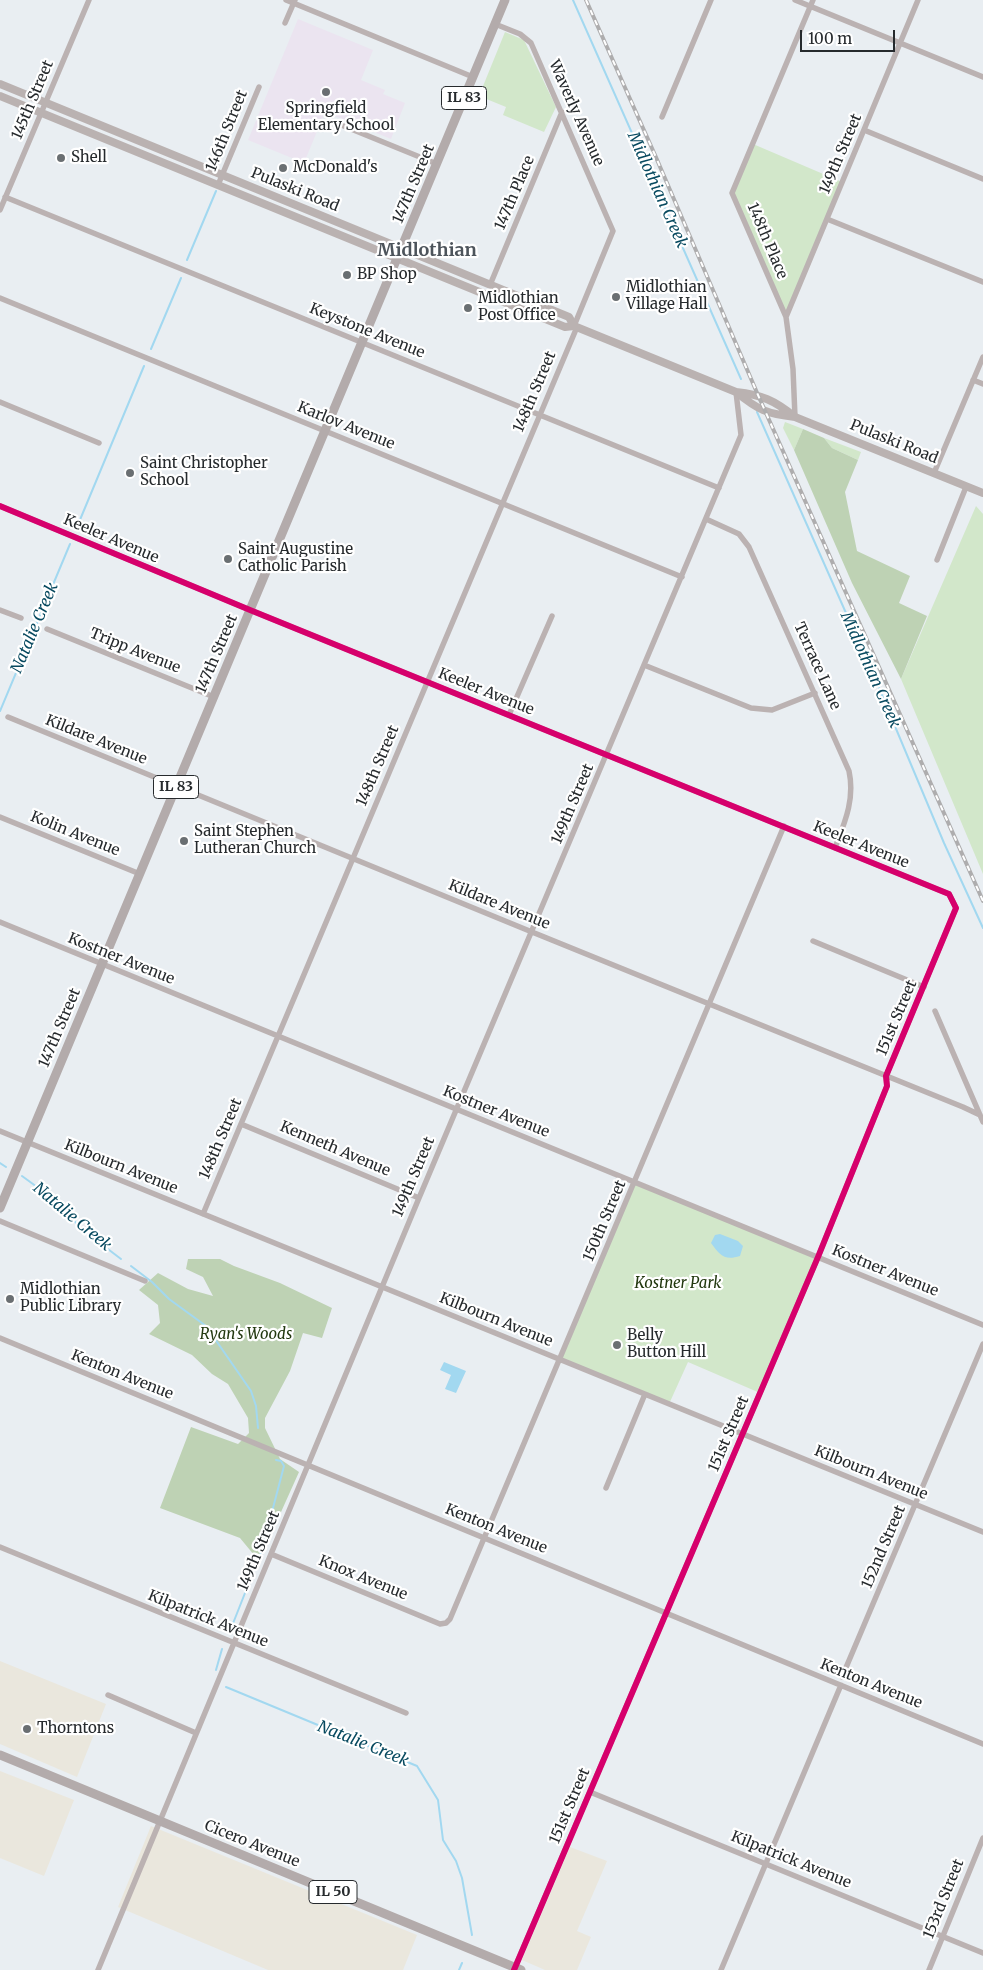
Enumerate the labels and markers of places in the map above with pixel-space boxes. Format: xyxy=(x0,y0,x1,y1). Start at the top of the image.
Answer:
marker: Springfield Elementary School xyxy=(320,86,332,98)
place label: Springfield Elementary School xyxy=(258,100,394,135)
place label: Shell xyxy=(71,149,107,167)
marker: Shell xyxy=(55,152,67,164)
place label: McDonald's xyxy=(293,159,378,177)
marker: McDonald's xyxy=(277,162,289,174)
place label: BP Shop xyxy=(357,266,417,284)
marker: BP Shop xyxy=(341,269,353,281)
place label: Midlothian Village Hall xyxy=(626,279,708,314)
place label: Midlothian Post Office xyxy=(478,290,559,325)
marker: Midlothian Village Hall xyxy=(610,291,622,303)
marker: Midlothian Post Office xyxy=(462,302,474,314)
place label: Saint Christopher School xyxy=(140,455,268,490)
marker: Saint Christopher School xyxy=(124,467,136,479)
place label: Saint Augustine Catholic Parish xyxy=(238,541,353,576)
marker: Saint Augustine Catholic Parish xyxy=(222,553,234,565)
place label: Saint Stephen Lutheran Church xyxy=(194,823,316,858)
marker: Saint Stephen Lutheran Church xyxy=(178,835,190,847)
place label: Midlothian Public Library xyxy=(20,1281,121,1316)
marker: Midlothian Public Library xyxy=(4,1293,16,1305)
place label: Belly Button Hill xyxy=(627,1327,706,1362)
marker: Belly Button Hill xyxy=(611,1339,623,1351)
place label: Thorntons xyxy=(37,1720,114,1738)
marker: Thorntons xyxy=(21,1723,33,1735)

